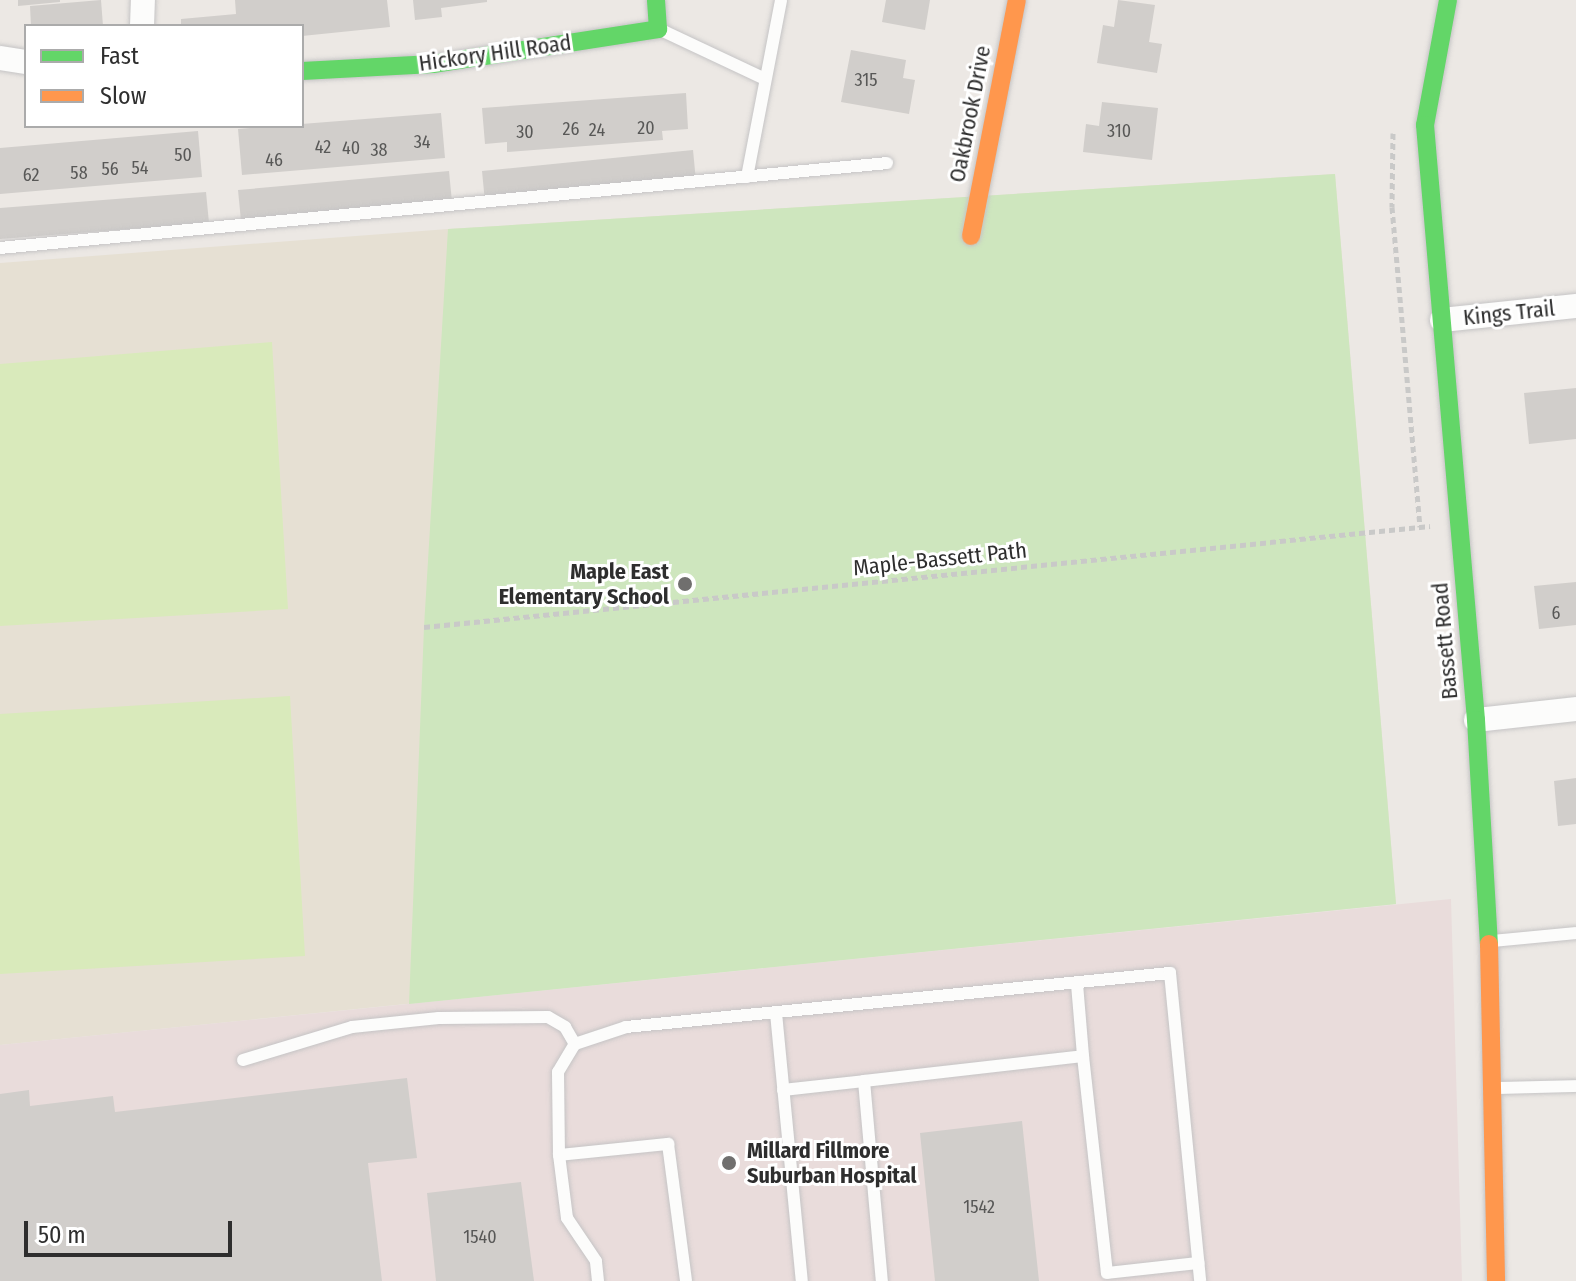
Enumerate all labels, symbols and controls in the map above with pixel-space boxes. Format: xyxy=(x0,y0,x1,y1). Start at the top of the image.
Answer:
legend xyxy=(24,24,304,128)
street label: Hickory Hill Road xyxy=(417,29,573,77)
text: Fast xyxy=(100,42,139,70)
street label: Oakbrook Drive xyxy=(944,43,996,185)
house number: 315 xyxy=(855,69,877,91)
text: Slow xyxy=(100,82,146,110)
house number: 20 xyxy=(637,117,655,139)
house number: 26 xyxy=(563,118,579,140)
house number: 24 xyxy=(589,119,605,141)
house number: 310 xyxy=(1107,120,1131,142)
house number: 30 xyxy=(516,121,534,143)
house number: 34 xyxy=(414,131,430,153)
house number: 42 xyxy=(315,136,331,158)
house number: 40 xyxy=(342,137,360,159)
house number: 38 xyxy=(370,139,388,161)
house number: 50 xyxy=(174,144,192,166)
house number: 46 xyxy=(265,149,283,171)
house number: 54 xyxy=(132,157,148,179)
house number: 56 xyxy=(101,158,119,180)
house number: 58 xyxy=(70,162,88,184)
house number: 62 xyxy=(23,164,39,186)
street label: Kings Trail xyxy=(1462,295,1556,331)
street label: Maple-Bassett Path xyxy=(852,537,1028,581)
place label: Maple East Elementary School xyxy=(499,558,669,610)
marker: Maple East Elementary School xyxy=(676,575,694,593)
street label: Bassett Road xyxy=(1427,581,1463,701)
house number: 6 xyxy=(1552,602,1560,624)
place label: Millard Fillmore Suburban Hospital xyxy=(747,1137,917,1188)
marker: Millard Fillmore Suburban Hospital xyxy=(718,1152,740,1174)
house number: 1542 xyxy=(963,1196,995,1218)
scale bar xyxy=(28,1205,236,1255)
text: 50 m xyxy=(38,1221,86,1249)
house number: 1540 xyxy=(463,1226,497,1248)

